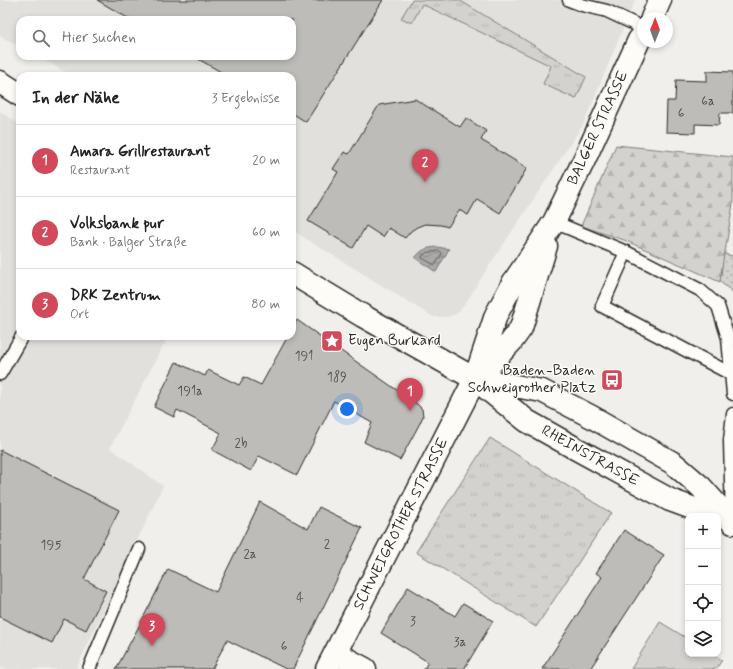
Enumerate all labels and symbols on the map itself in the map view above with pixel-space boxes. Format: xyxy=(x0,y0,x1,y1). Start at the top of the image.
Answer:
north arrow xyxy=(637,12,673,48)
street label: BALGER STRASSE xyxy=(563,67,633,188)
house number: 6a xyxy=(701,93,715,110)
house number: 6 xyxy=(678,105,685,122)
pin: 2 xyxy=(412,149,438,182)
place icon: Eugen Burkard xyxy=(319,328,345,354)
place label: Eugen Burkard xyxy=(348,331,441,351)
house number: 191 xyxy=(295,348,313,365)
place label: Baden-Baden Schweigrother Platz xyxy=(468,361,596,398)
bus stop icon: Baden-Baden Schweigrother Platz xyxy=(599,367,625,393)
house number: 189 xyxy=(327,369,347,386)
pin: 1 xyxy=(397,378,423,411)
house number: 191a xyxy=(177,383,203,400)
your location xyxy=(337,399,357,419)
street label: RHEINSTRASSE xyxy=(537,421,643,491)
street label: SCHWEIGROTHER STRASSE xyxy=(349,434,453,614)
house number: 2b xyxy=(235,435,247,452)
house number: 2 xyxy=(324,536,331,553)
house number: 195 xyxy=(41,537,61,554)
house number: 2a xyxy=(243,546,257,563)
house number: 4 xyxy=(296,590,304,607)
pin: 3 xyxy=(139,613,165,646)
house number: 3 xyxy=(410,613,416,630)
house number: 3a xyxy=(454,634,467,651)
house number: 6 xyxy=(281,638,288,655)

